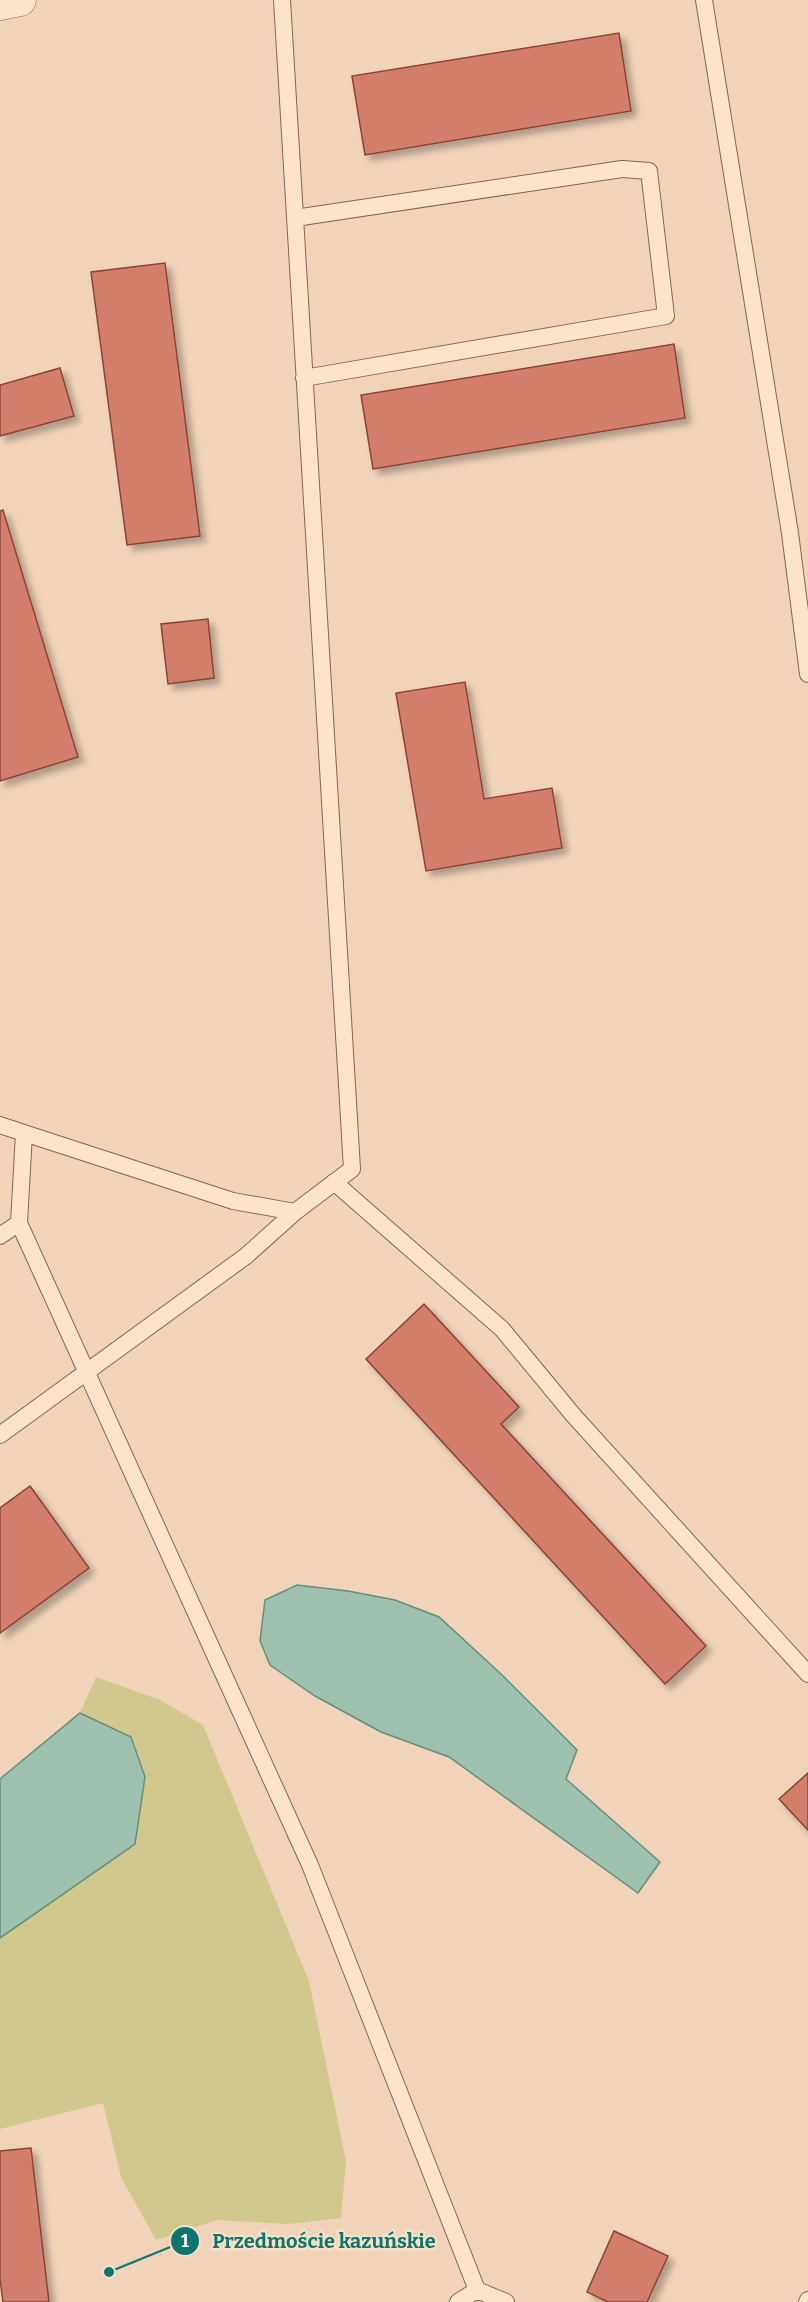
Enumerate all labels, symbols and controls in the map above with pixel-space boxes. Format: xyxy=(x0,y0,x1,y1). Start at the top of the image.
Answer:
callout: Przedmoście kazuńskie xyxy=(170,2222,448,2260)
text: Przedmoście kazuńskie xyxy=(212,2229,436,2253)
text: 1 xyxy=(181,2230,189,2252)

